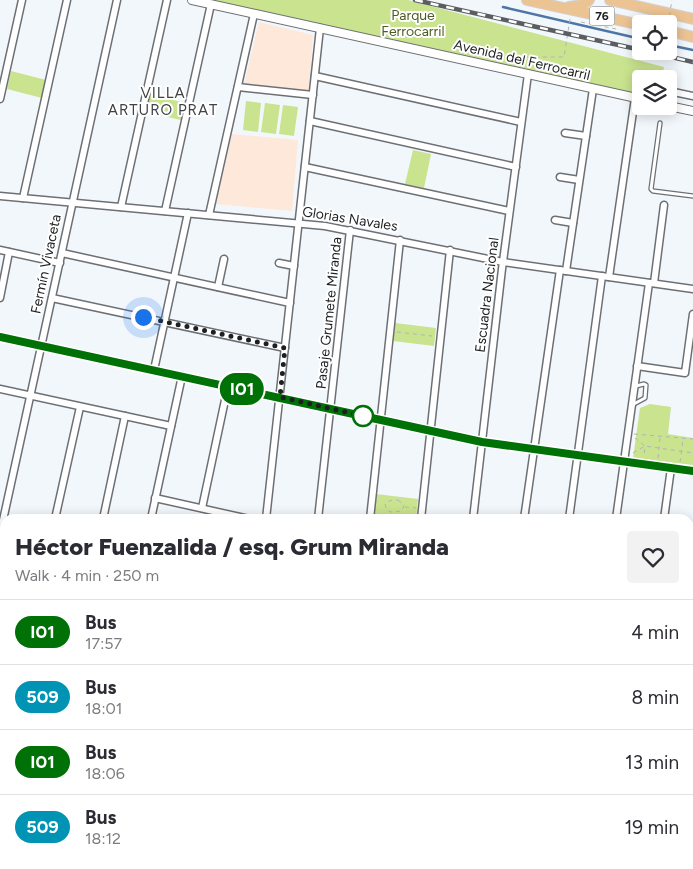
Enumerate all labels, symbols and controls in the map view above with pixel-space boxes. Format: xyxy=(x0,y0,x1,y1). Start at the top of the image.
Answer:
park label: Parque Ferrocarril xyxy=(381,7,445,40)
road number: 76 xyxy=(590,7,614,26)
map controls xyxy=(632,15,677,115)
button: locate xyxy=(632,15,677,60)
street label: Avenida del Ferrocarril xyxy=(452,36,592,84)
button: layers xyxy=(632,70,677,115)
district label: VILLA ARTURO PRAT xyxy=(108,84,218,119)
street label: Glorias Navales xyxy=(301,203,399,235)
street label: Fermín Vivaceta xyxy=(27,213,65,315)
street label: Pasaje Grumete Miranda xyxy=(313,236,345,390)
street label: Escuadra Nacional xyxy=(472,236,502,354)
your location xyxy=(131,305,156,330)
line badge: I01 xyxy=(213,373,271,405)
text: I01 xyxy=(230,378,254,400)
unlabelled marker xyxy=(352,405,374,427)
button: heart xyxy=(627,531,679,583)
text: Héctor Fuenzalida / esq. Grum Miranda xyxy=(15,532,449,561)
text: Walk · 4 min · 250 m xyxy=(15,566,159,585)
text: Bus xyxy=(85,611,116,634)
text: I01 xyxy=(30,621,55,643)
text: 4 min xyxy=(631,621,679,644)
text: 17:57 xyxy=(85,634,122,653)
text: Bus xyxy=(85,676,116,699)
text: 509 xyxy=(26,686,59,708)
text: 8 min xyxy=(631,686,679,709)
text: 18:01 xyxy=(85,699,122,718)
text: Bus xyxy=(85,741,116,764)
text: I01 xyxy=(30,751,55,773)
text: 13 min xyxy=(625,751,679,774)
text: 18:06 xyxy=(85,764,125,783)
text: Bus xyxy=(85,806,116,829)
text: 509 xyxy=(26,816,59,838)
text: 19 min xyxy=(625,816,679,839)
text: 18:12 xyxy=(85,829,121,848)

